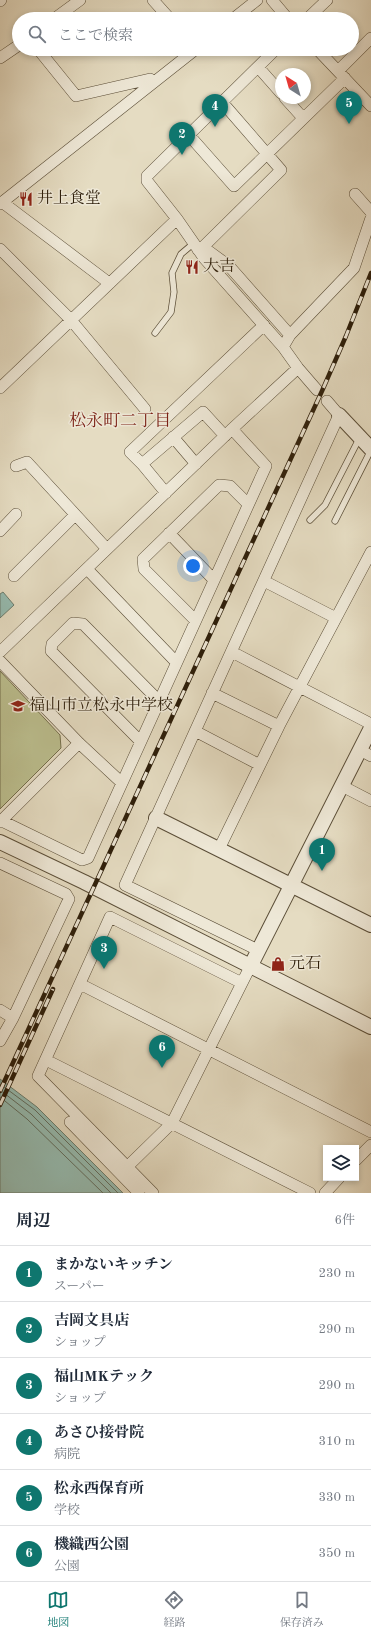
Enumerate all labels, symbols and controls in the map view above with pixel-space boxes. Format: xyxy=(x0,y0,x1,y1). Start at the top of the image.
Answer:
search box xyxy=(12,12,359,56)
icon: search xyxy=(26,23,48,45)
text: ここで検索 xyxy=(58,29,133,44)
north arrow xyxy=(275,68,311,104)
pin: 5 xyxy=(336,91,362,124)
pin: 4 xyxy=(202,94,228,127)
pin: 2 xyxy=(169,122,195,155)
place label: 井上食堂 xyxy=(37,189,101,207)
restaurant icon: 井上食堂 xyxy=(18,191,34,207)
place label: 大吉 xyxy=(203,257,235,275)
restaurant icon: 大吉 xyxy=(184,259,200,275)
district label: 松永町二丁目 xyxy=(69,411,171,430)
your location xyxy=(183,556,203,576)
place label: 福山市立松永中学校 xyxy=(29,696,173,714)
school or university icon: 福山市立松永中学校 xyxy=(10,698,26,714)
pin: 1 xyxy=(309,838,335,871)
pin: 3 xyxy=(91,936,117,969)
place label: 元石 xyxy=(289,955,321,972)
shop icon: 元石 xyxy=(270,956,286,972)
pin: 6 xyxy=(149,1035,175,1068)
map controls xyxy=(323,1145,359,1181)
button: layers xyxy=(323,1145,359,1181)
text: 周辺 xyxy=(16,1213,50,1230)
text: 6件 xyxy=(334,1214,355,1227)
text: まかないキッチン xyxy=(54,1258,173,1273)
text: 1 xyxy=(25,1267,33,1280)
text: 230 m xyxy=(318,1267,355,1280)
text: スーパー xyxy=(54,1280,105,1293)
text: 吉岡文具店 xyxy=(54,1314,129,1329)
text: 2 xyxy=(25,1323,33,1336)
text: 290 m xyxy=(318,1323,355,1336)
text: ショップ xyxy=(54,1336,106,1349)
text: 福山MKテック xyxy=(54,1370,154,1385)
text: 3 xyxy=(25,1379,33,1392)
text: 290 m xyxy=(318,1379,355,1392)
text: ショップ xyxy=(54,1392,106,1405)
text: あさひ接骨院 xyxy=(54,1426,144,1441)
text: 4 xyxy=(25,1435,33,1448)
text: 310 m xyxy=(318,1435,355,1448)
text: 病院 xyxy=(54,1448,80,1461)
text: 松永西保育所 xyxy=(54,1482,144,1497)
text: 5 xyxy=(25,1491,33,1504)
text: 330 m xyxy=(318,1491,355,1504)
text: 学校 xyxy=(54,1504,80,1517)
text: 機織西公園 xyxy=(54,1538,129,1553)
text: 6 xyxy=(25,1547,33,1560)
text: 350 m xyxy=(318,1547,355,1560)
text: 公園 xyxy=(54,1560,80,1573)
tab: 地図 xyxy=(47,1589,69,1631)
tab: 経路 xyxy=(163,1589,185,1631)
tab: 保存済み xyxy=(280,1589,324,1631)

